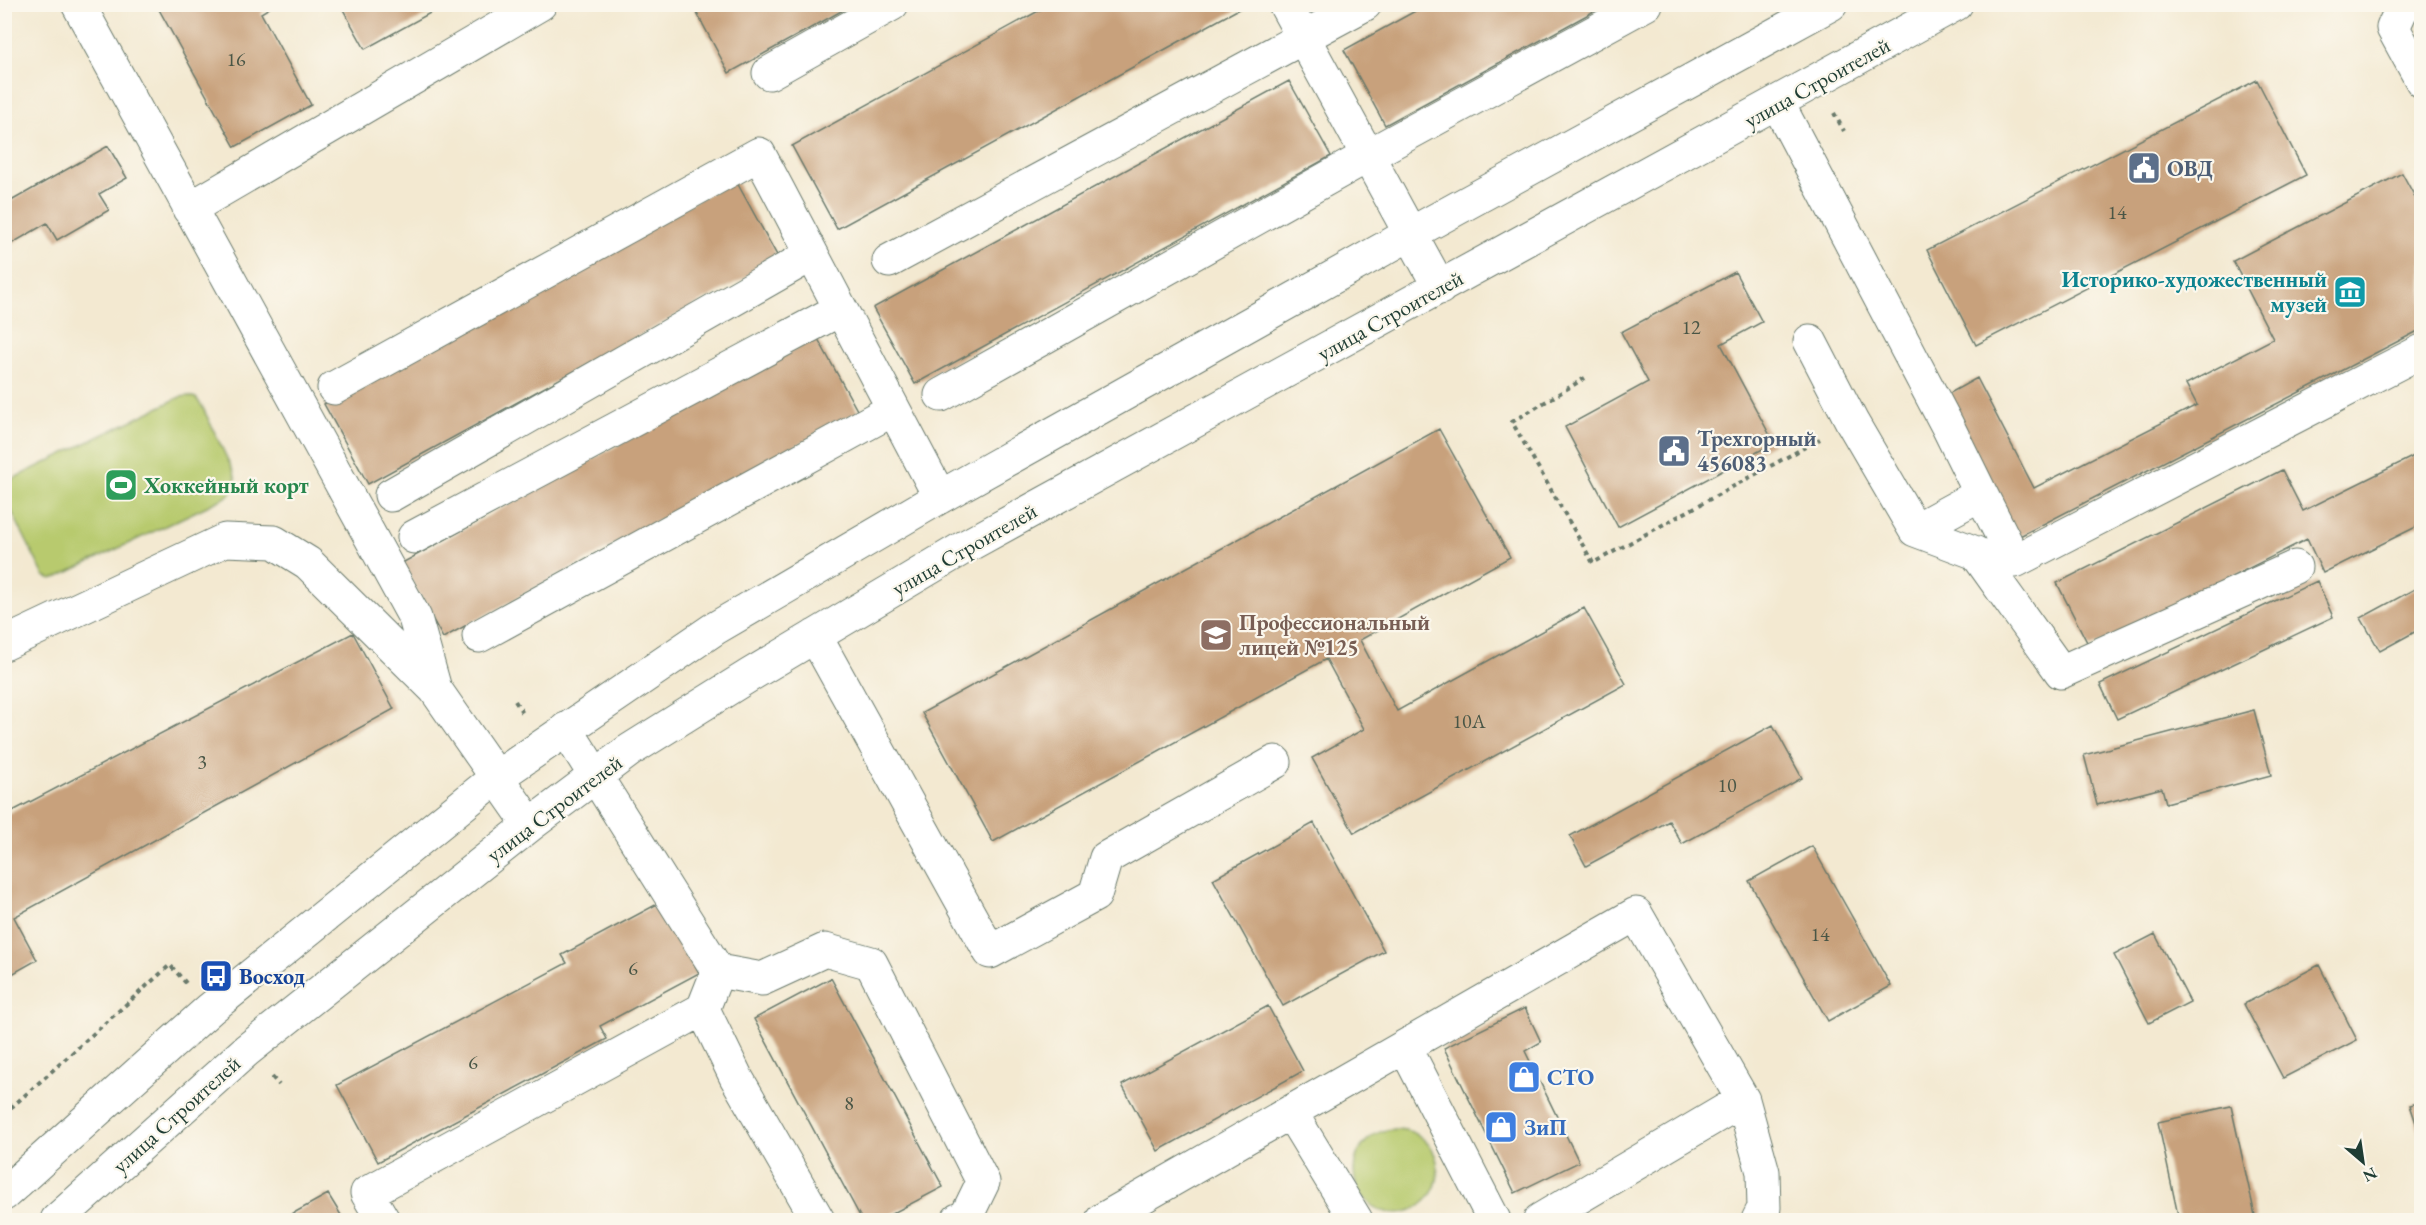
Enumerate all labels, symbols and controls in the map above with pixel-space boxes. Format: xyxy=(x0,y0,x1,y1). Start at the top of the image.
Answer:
street label: улица Строителей xyxy=(1739,30,1896,135)
house number: 16 xyxy=(226,46,246,72)
public building icon: ОВД xyxy=(2126,150,2162,186)
place label: ОВД xyxy=(2167,154,2213,183)
house number: 14 xyxy=(2107,199,2127,225)
street label: улица Строителей xyxy=(1312,263,1469,368)
place label: Историко-художественный музей xyxy=(2062,265,2327,319)
museum icon: Историко-художественный музей xyxy=(2332,274,2368,310)
house number: 12 xyxy=(1681,314,1701,340)
place label: Трехгорный 456083 xyxy=(1697,424,1817,478)
public building icon: Трехгорный 456083 xyxy=(1656,433,1692,469)
sports icon: Хоккейный корт xyxy=(103,467,139,503)
place label: Хоккейный корт xyxy=(143,471,309,500)
street label: улица Строителей xyxy=(887,496,1042,603)
place label: Профессиональный лицей №125 xyxy=(1239,608,1430,662)
school or university icon: Профессиональный лицей №125 xyxy=(1198,617,1234,653)
house number: 10А xyxy=(1452,708,1486,734)
street label: улица Строителей xyxy=(481,748,628,869)
house number: 3 xyxy=(197,749,207,775)
house number: 10 xyxy=(1717,772,1737,798)
house number: 14 xyxy=(1810,921,1830,947)
house number: 6 xyxy=(628,955,638,981)
bus stop icon: Восход xyxy=(198,958,234,994)
place label: Восход xyxy=(239,962,305,991)
street label: улица Строителей xyxy=(106,1049,247,1180)
house number: 6 xyxy=(468,1049,478,1075)
shop icon: СТО xyxy=(1506,1059,1542,1095)
place label: СТО xyxy=(1547,1063,1594,1092)
house number: 8 xyxy=(844,1090,854,1116)
shop icon: ЗиП xyxy=(1483,1109,1519,1145)
place label: ЗиП xyxy=(1524,1113,1567,1142)
north arrow xyxy=(2333,1132,2393,1192)
text: N xyxy=(2359,1162,2381,1187)

